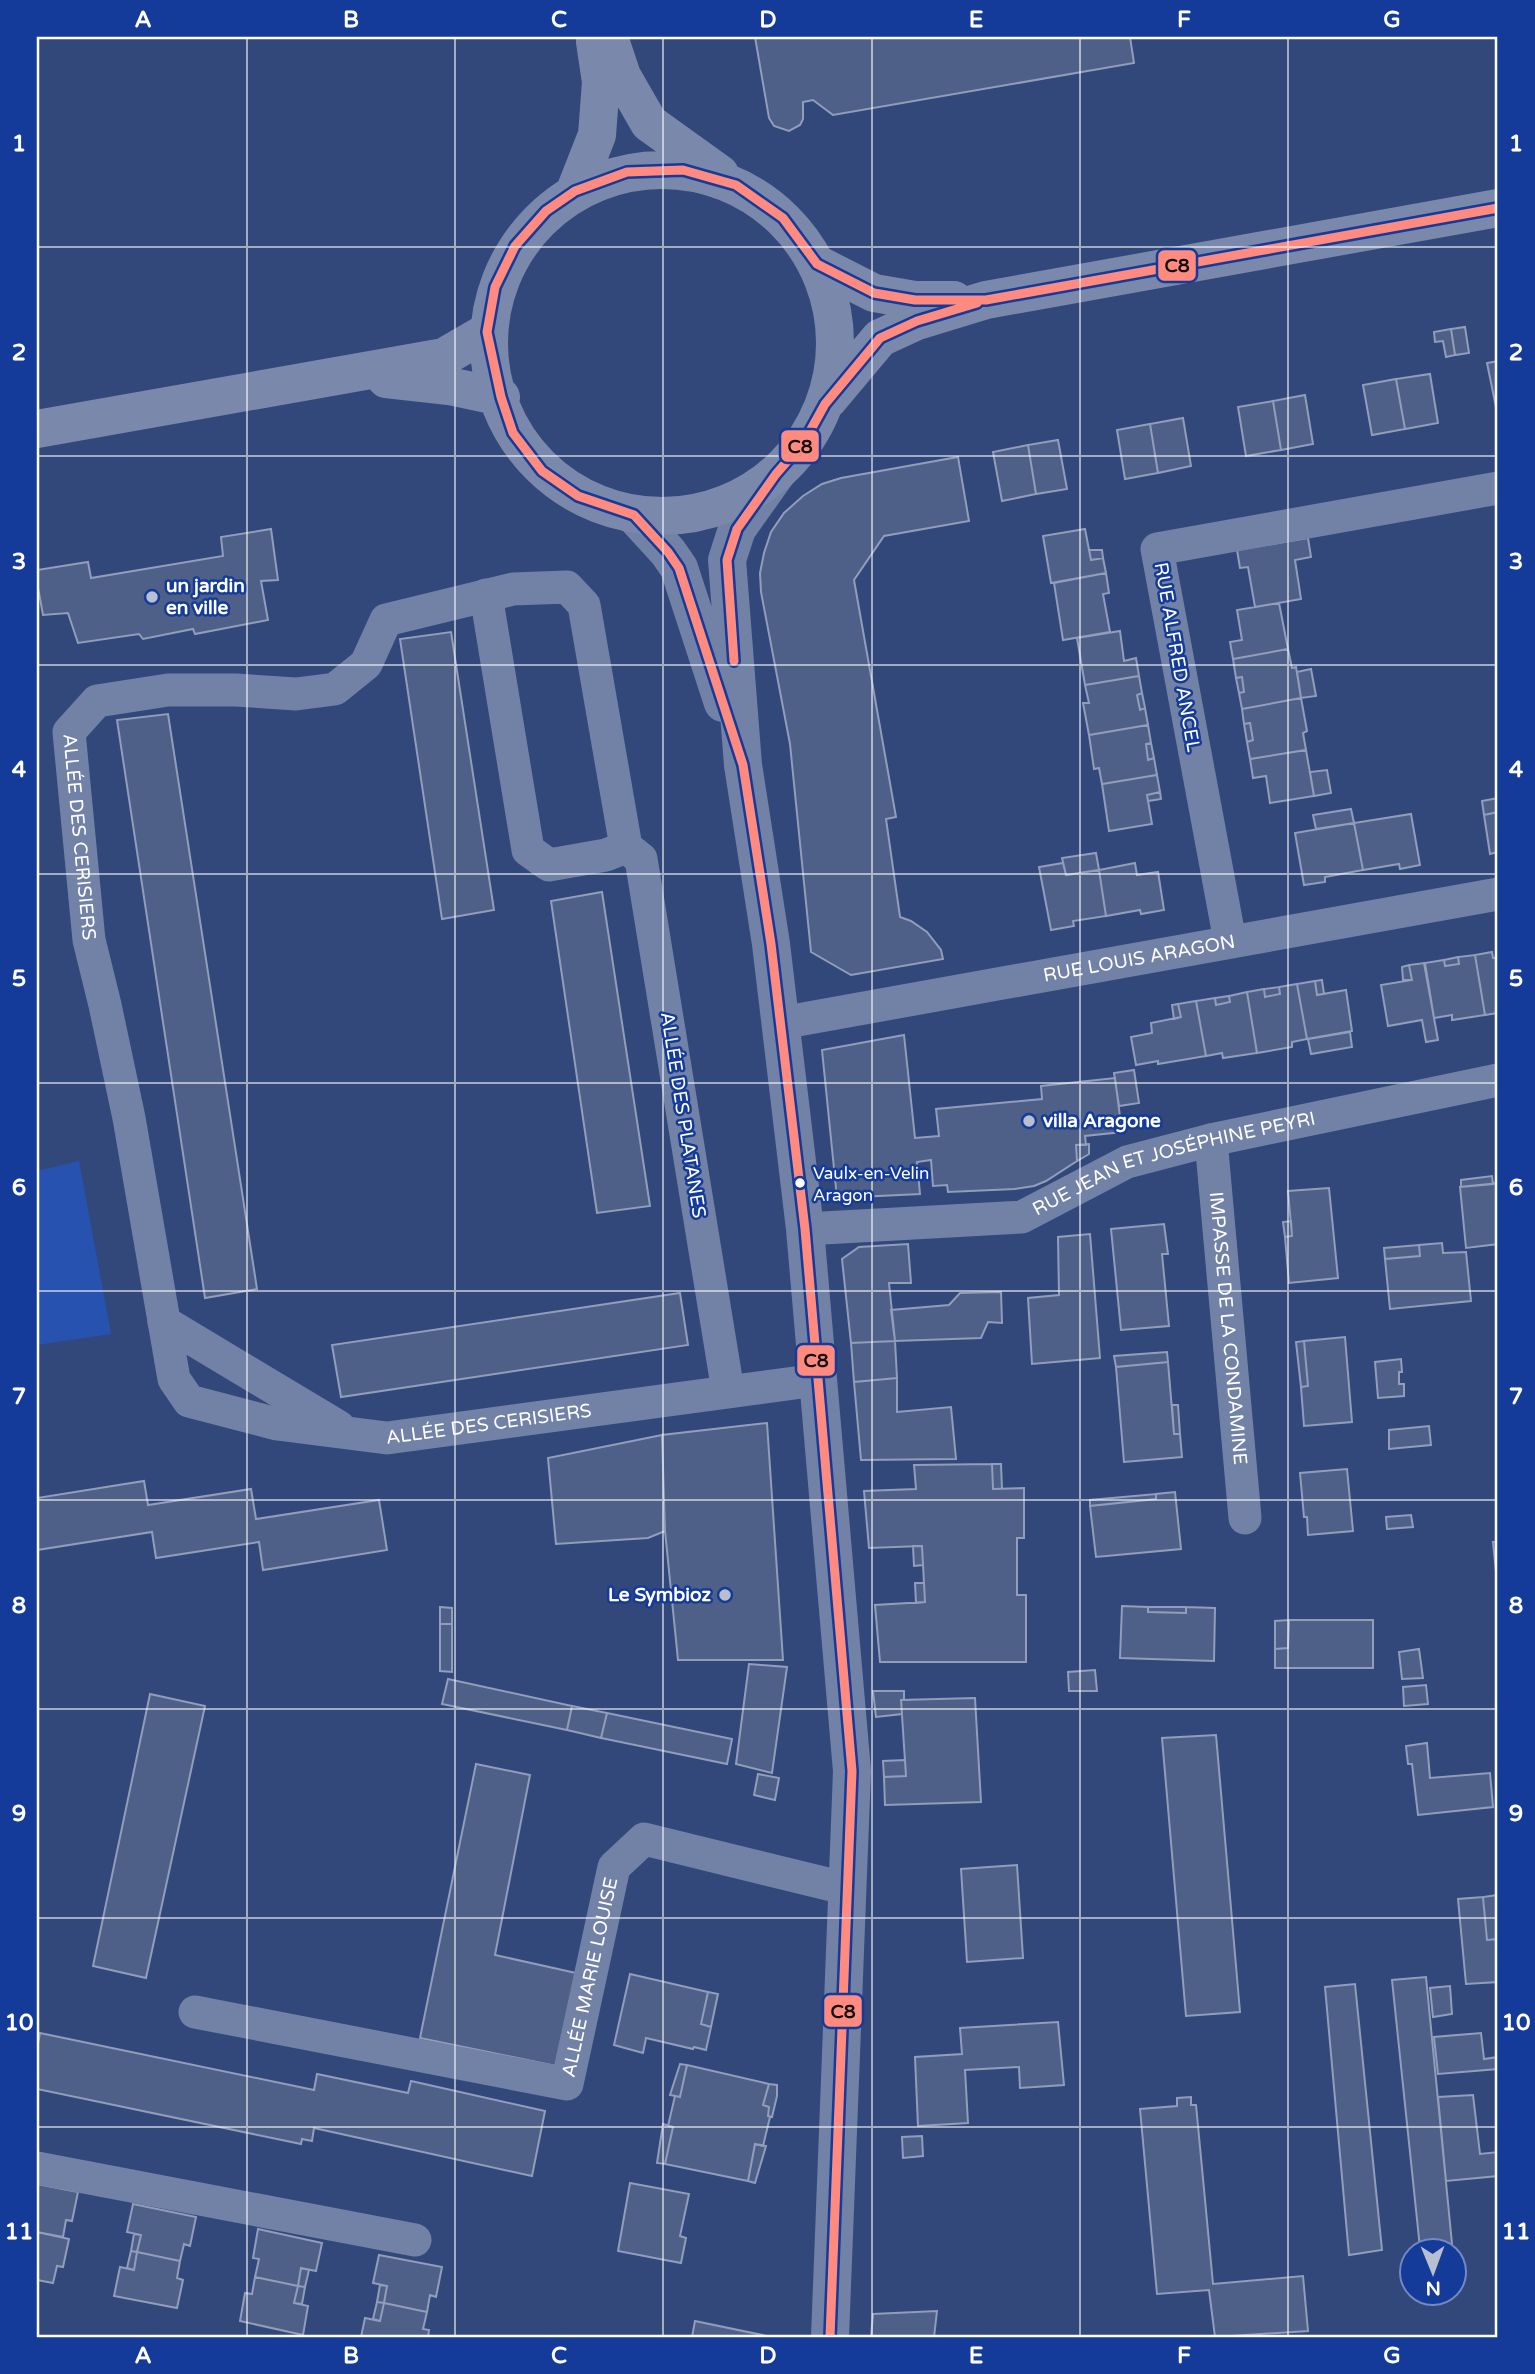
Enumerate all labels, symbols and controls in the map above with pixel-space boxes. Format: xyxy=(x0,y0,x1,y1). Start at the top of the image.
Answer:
text: A xyxy=(134,6,152,34)
text: B xyxy=(343,6,359,34)
text: C xyxy=(551,6,567,34)
text: D xyxy=(759,6,777,34)
text: E xyxy=(969,6,983,34)
text: F xyxy=(1177,6,1191,34)
text: G xyxy=(1383,6,1401,34)
text: 1 xyxy=(12,130,26,158)
text: 1 xyxy=(1509,130,1523,158)
line badge: C8 xyxy=(1157,249,1197,282)
text: C8 xyxy=(1164,255,1190,277)
text: 2 xyxy=(12,339,26,367)
text: 2 xyxy=(1509,339,1523,367)
line badge: C8 xyxy=(780,429,820,463)
text: C8 xyxy=(787,436,813,458)
text: 3 xyxy=(12,548,26,576)
text: 3 xyxy=(1509,548,1523,576)
street label: RUE ALFRED ANCEL xyxy=(1149,560,1205,754)
place label: un jardin en ville xyxy=(166,575,245,619)
marker: un jardin en ville xyxy=(144,589,160,605)
street label: ALLÉE DES CERISIERS xyxy=(58,733,100,941)
text: 4 xyxy=(12,756,27,784)
text: 4 xyxy=(1509,756,1524,784)
street label: RUE LOUIS ARAGON xyxy=(1042,930,1237,987)
text: 5 xyxy=(12,965,26,993)
text: 5 xyxy=(1509,965,1523,993)
street label: ALLÉE DES PLATANES xyxy=(656,1010,710,1220)
street label: RUE JEAN ET JOSÉPHINE PEYRI xyxy=(1029,1107,1317,1220)
place label: villa Aragone xyxy=(1043,1110,1161,1133)
marker: villa Aragone xyxy=(1021,1113,1037,1129)
place label: Vaulx-en-Velin Aragon xyxy=(813,1163,929,1206)
text: 6 xyxy=(12,1174,26,1202)
text: 6 xyxy=(1509,1174,1523,1202)
marker: Vaulx-en-Velin Aragon xyxy=(793,1176,807,1190)
street label: IMPASSE DE LA CONDAMINE xyxy=(1205,1191,1251,1466)
line badge: C8 xyxy=(796,1344,836,1377)
text: C8 xyxy=(803,1350,829,1372)
text: 7 xyxy=(12,1383,26,1411)
text: 7 xyxy=(1509,1383,1523,1411)
street label: ALLÉE DES CERISIERS xyxy=(385,1400,593,1449)
place label: Le Symbioz xyxy=(608,1584,712,1607)
marker: Le Symbioz xyxy=(717,1587,733,1603)
text: 8 xyxy=(12,1592,26,1620)
text: 8 xyxy=(1509,1592,1523,1620)
text: 9 xyxy=(12,1800,26,1828)
text: 9 xyxy=(1509,1800,1523,1828)
street label: ALLÉE MARIE LOUISE xyxy=(558,1875,622,2079)
line badge: C8 xyxy=(823,1994,863,2028)
text: C8 xyxy=(830,2001,856,2023)
text: 10 xyxy=(5,2009,33,2037)
text: 10 xyxy=(1502,2009,1530,2037)
text: 11 xyxy=(5,2218,33,2246)
text: 11 xyxy=(1502,2218,1530,2246)
north arrow xyxy=(1398,2238,1468,2308)
text: N xyxy=(1425,2277,1441,2299)
text: A xyxy=(134,2342,152,2370)
text: B xyxy=(343,2342,359,2370)
text: C xyxy=(551,2342,567,2370)
text: D xyxy=(759,2342,777,2370)
text: E xyxy=(969,2342,983,2370)
text: F xyxy=(1177,2342,1191,2370)
text: G xyxy=(1383,2342,1401,2370)

